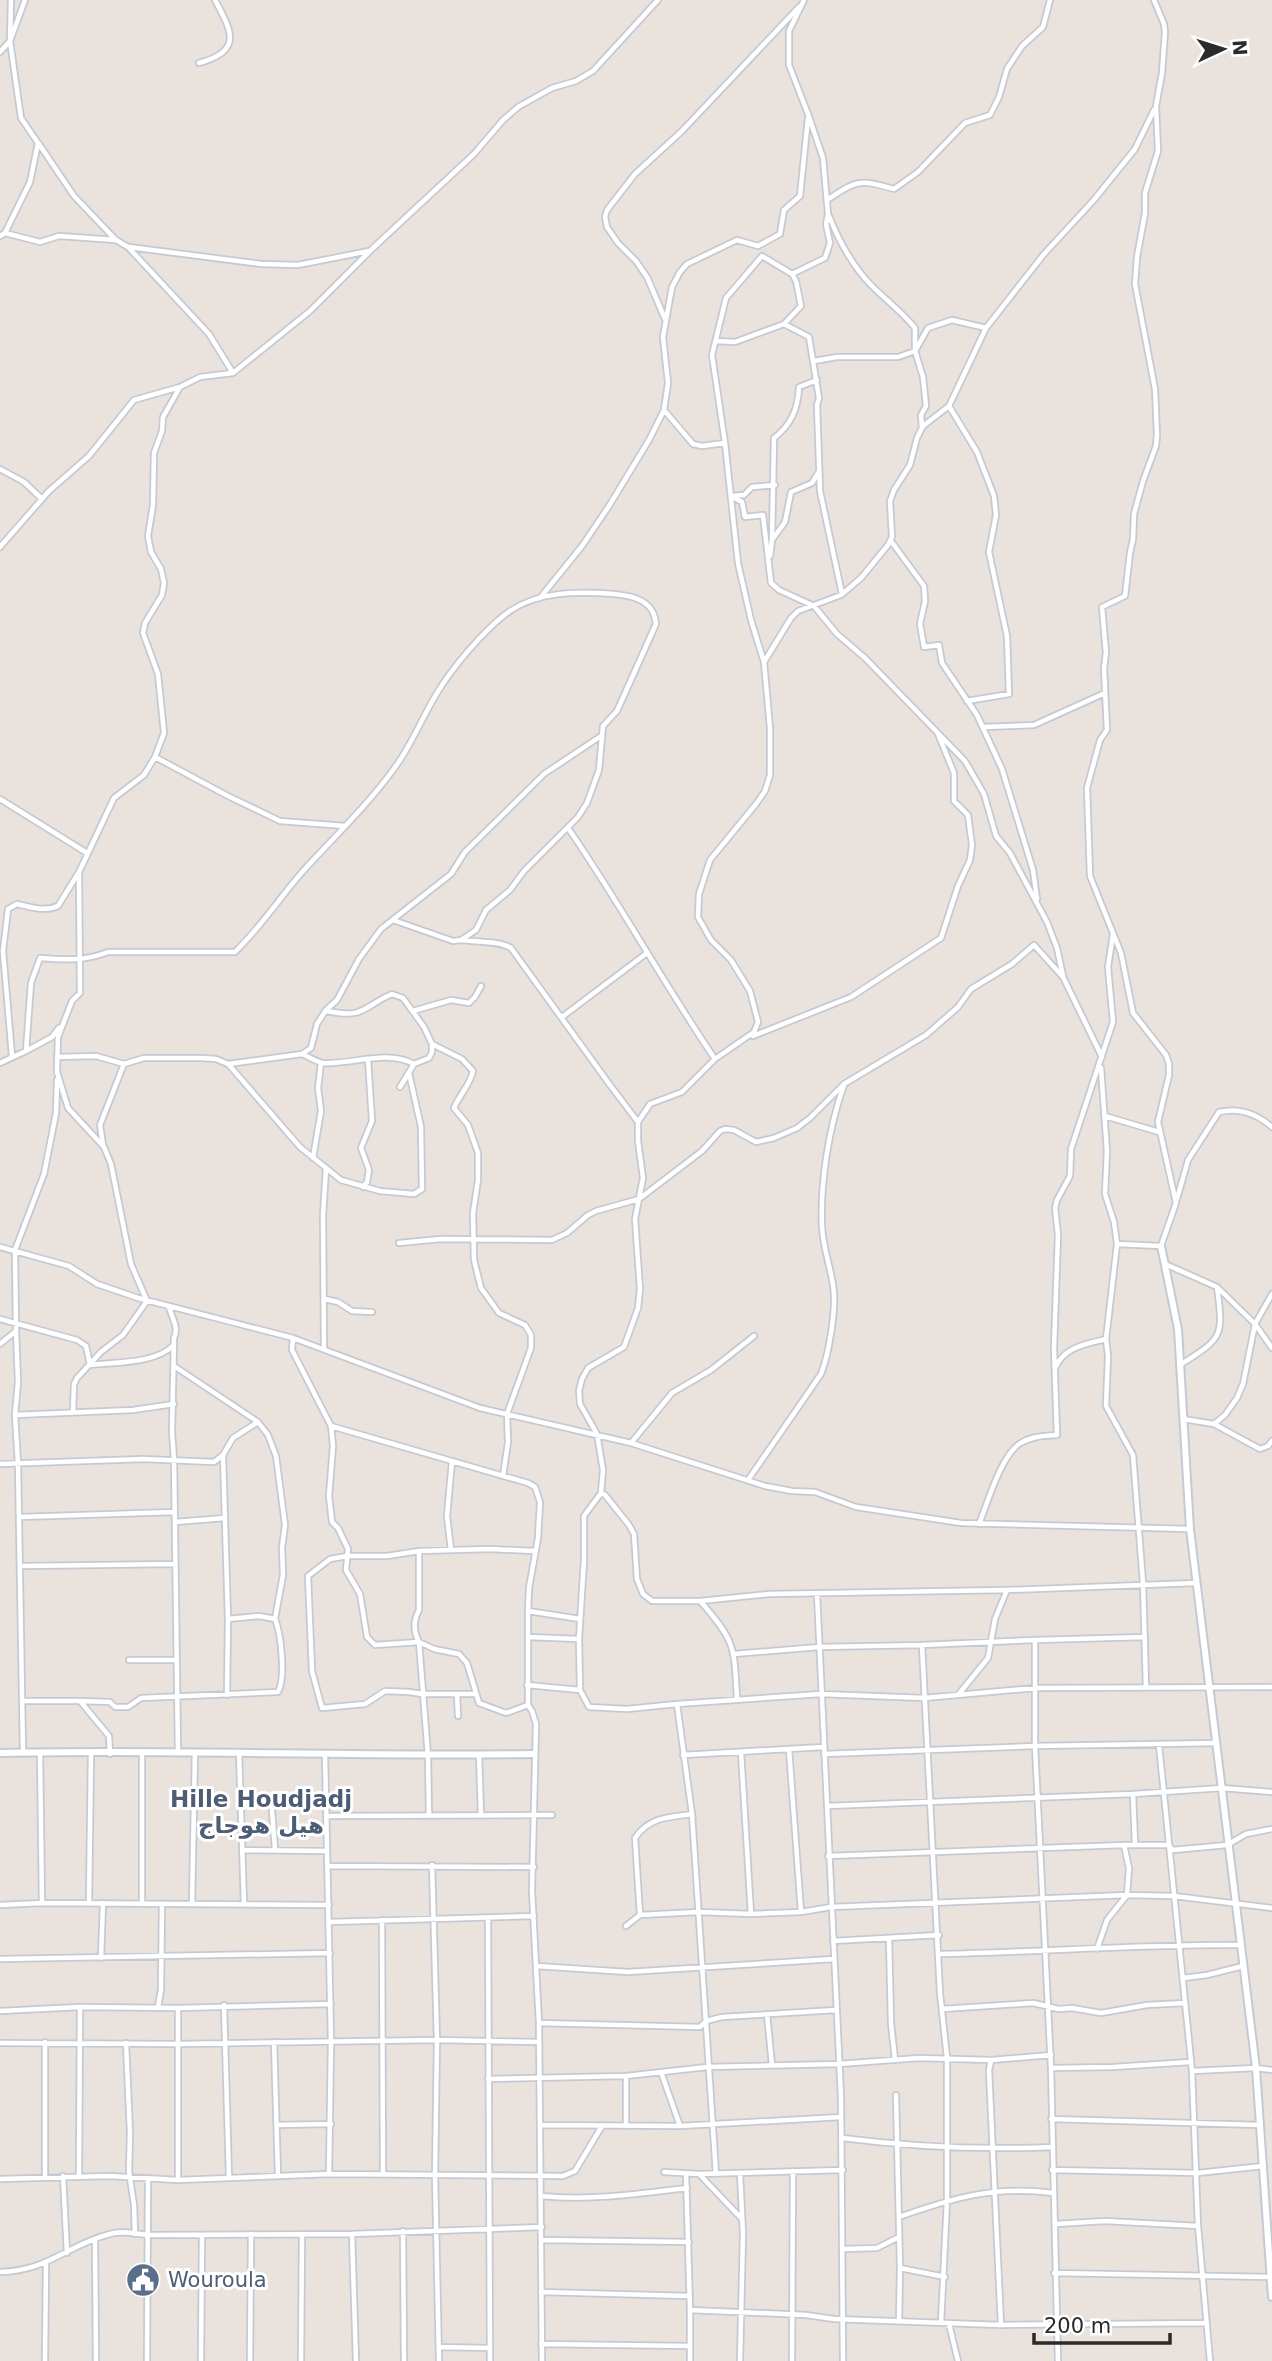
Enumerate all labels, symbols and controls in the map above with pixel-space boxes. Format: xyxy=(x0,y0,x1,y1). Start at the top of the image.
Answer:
north arrow xyxy=(1188,14,1258,84)
text: N xyxy=(1228,39,1251,57)
district label: Hille Houdjadj هيل هوجاج xyxy=(170,1786,352,1839)
public building icon: Wouroula xyxy=(124,2261,162,2299)
place label: Wouroula xyxy=(168,2268,267,2292)
scale bar xyxy=(1034,2302,1170,2346)
text: 200 m xyxy=(1044,2314,1111,2338)

